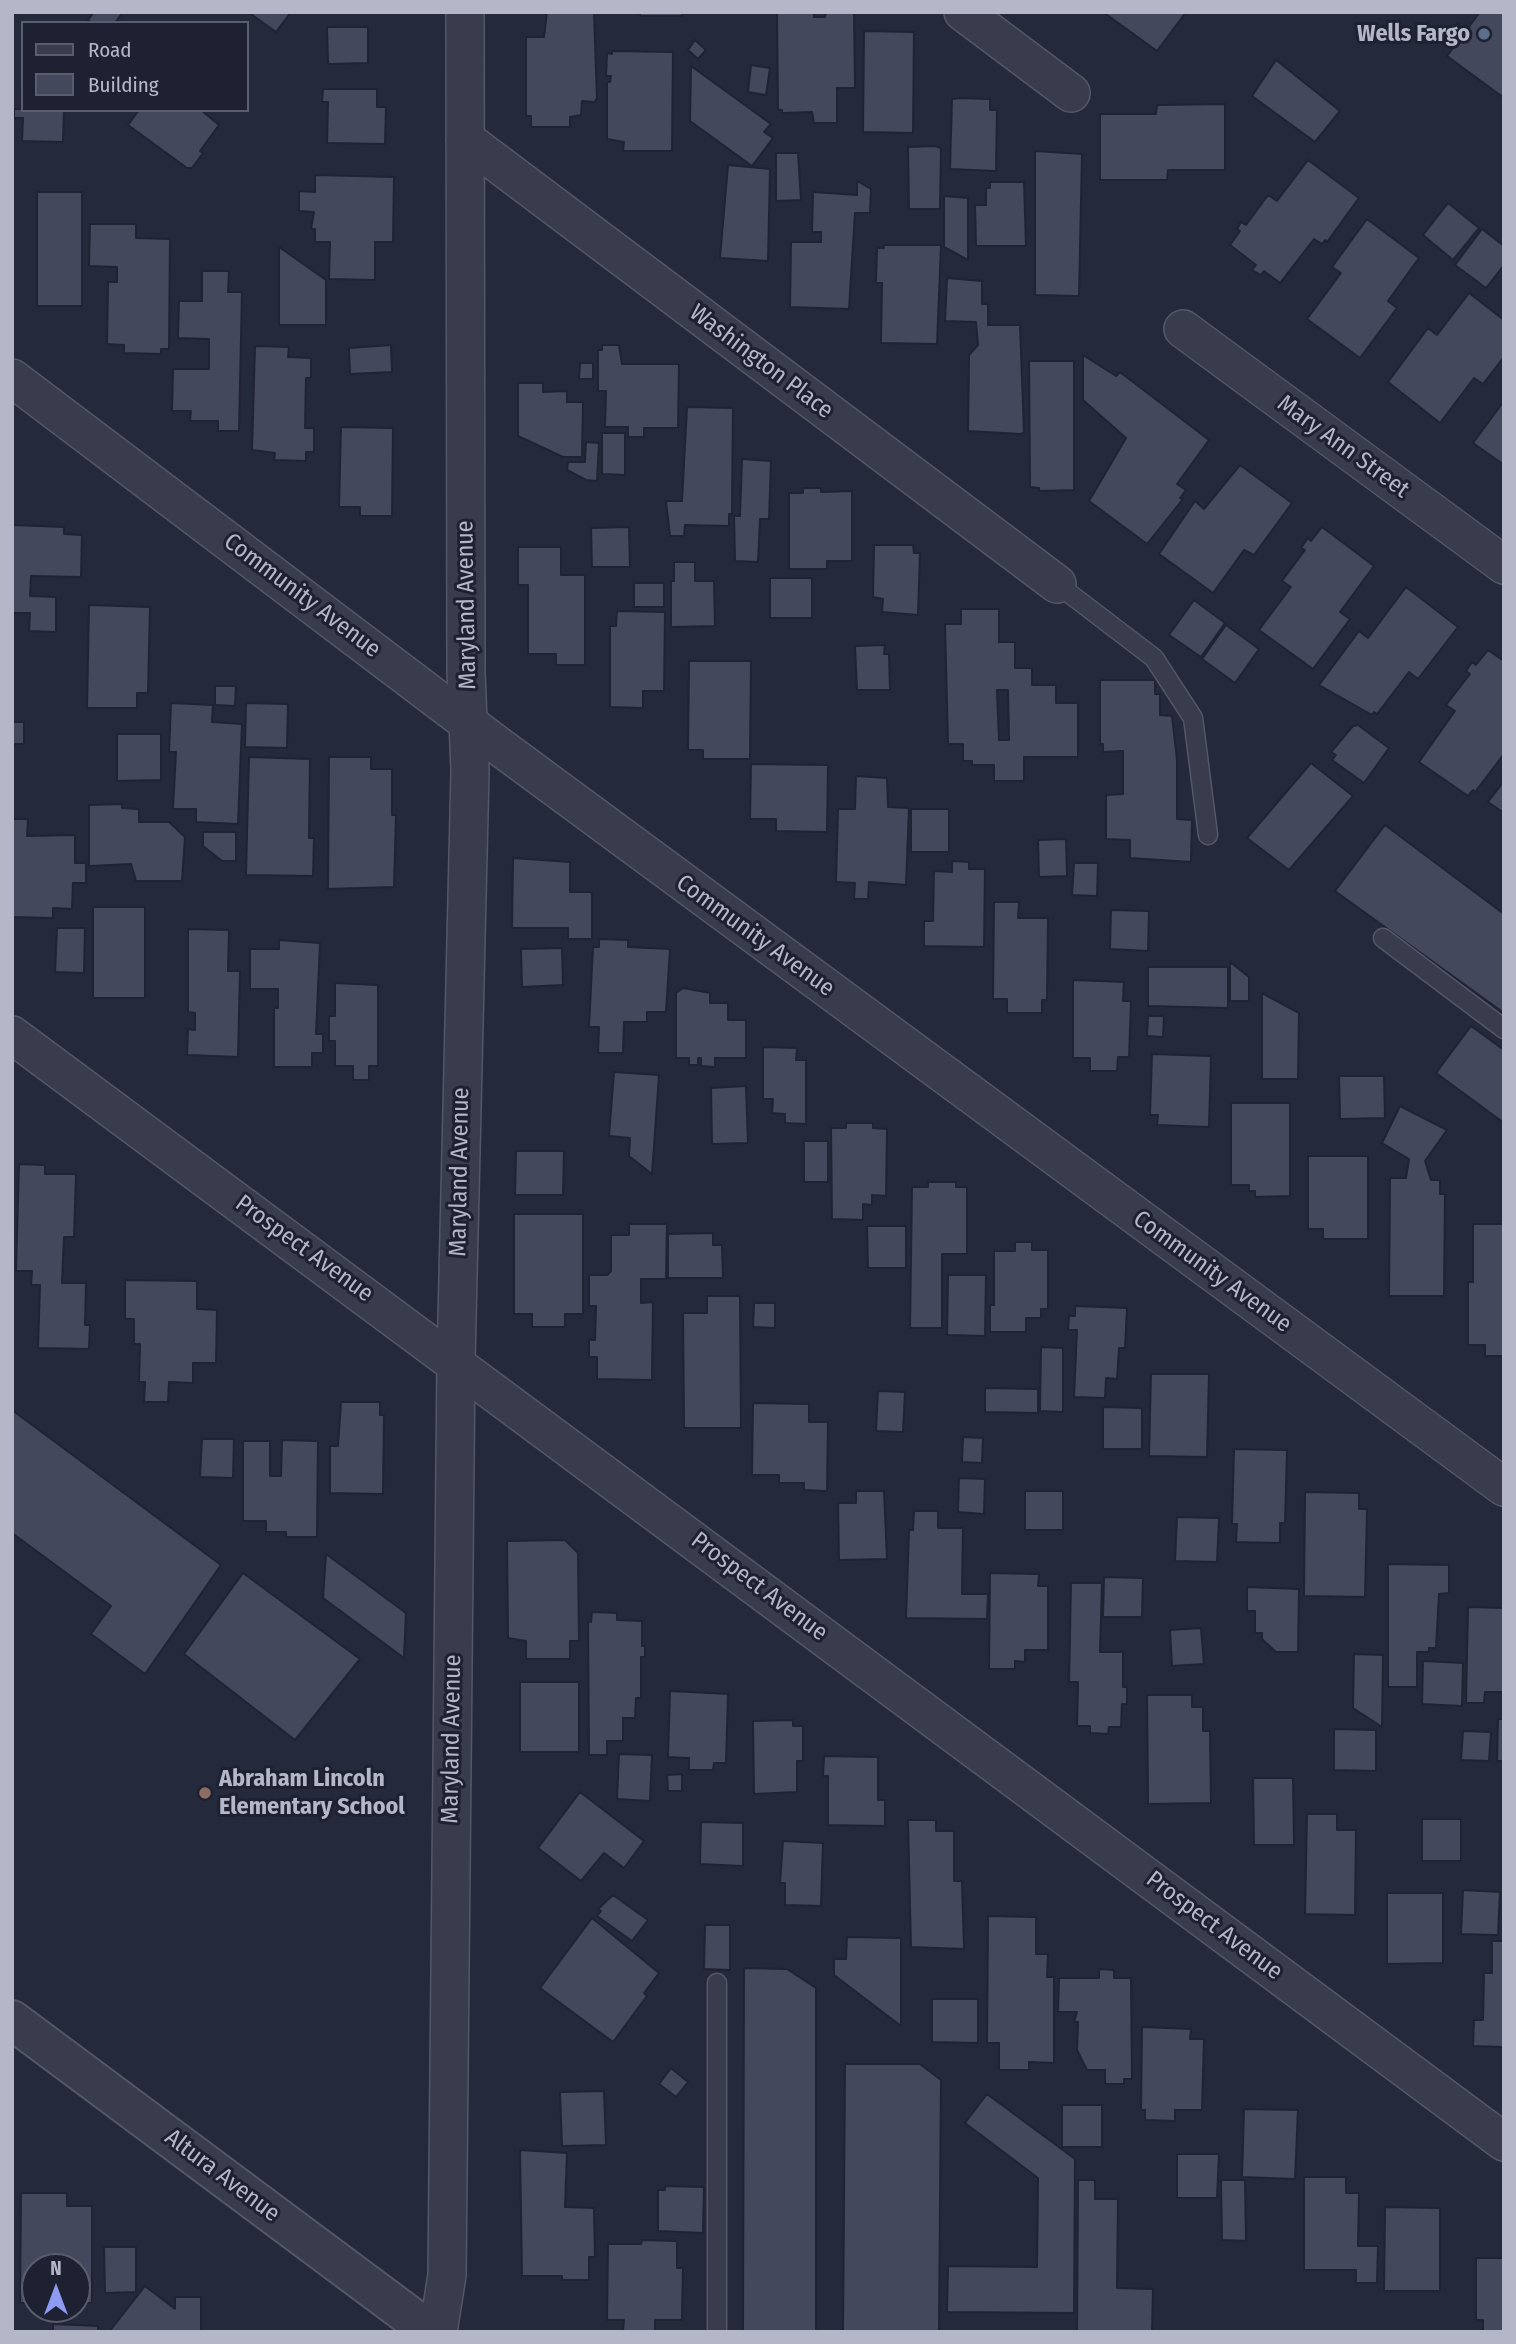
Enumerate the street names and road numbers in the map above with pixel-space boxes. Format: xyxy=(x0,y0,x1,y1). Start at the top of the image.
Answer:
street label: Washington Place xyxy=(684,299,838,425)
street label: Mary Ann Street xyxy=(1271,389,1415,505)
street label: Maryland Avenue xyxy=(451,520,483,690)
street label: Community Avenue xyxy=(218,528,386,664)
street label: Community Avenue xyxy=(670,869,840,1003)
street label: Maryland Avenue xyxy=(444,1087,476,1257)
street label: Prospect Avenue xyxy=(230,1189,378,1309)
street label: Community Avenue xyxy=(1127,1205,1297,1339)
street label: Prospect Avenue xyxy=(685,1526,833,1648)
street label: Maryland Avenue xyxy=(436,1654,468,1824)
street label: Prospect Avenue xyxy=(1140,1865,1288,1987)
street label: Altura Avenue xyxy=(159,2123,285,2229)

